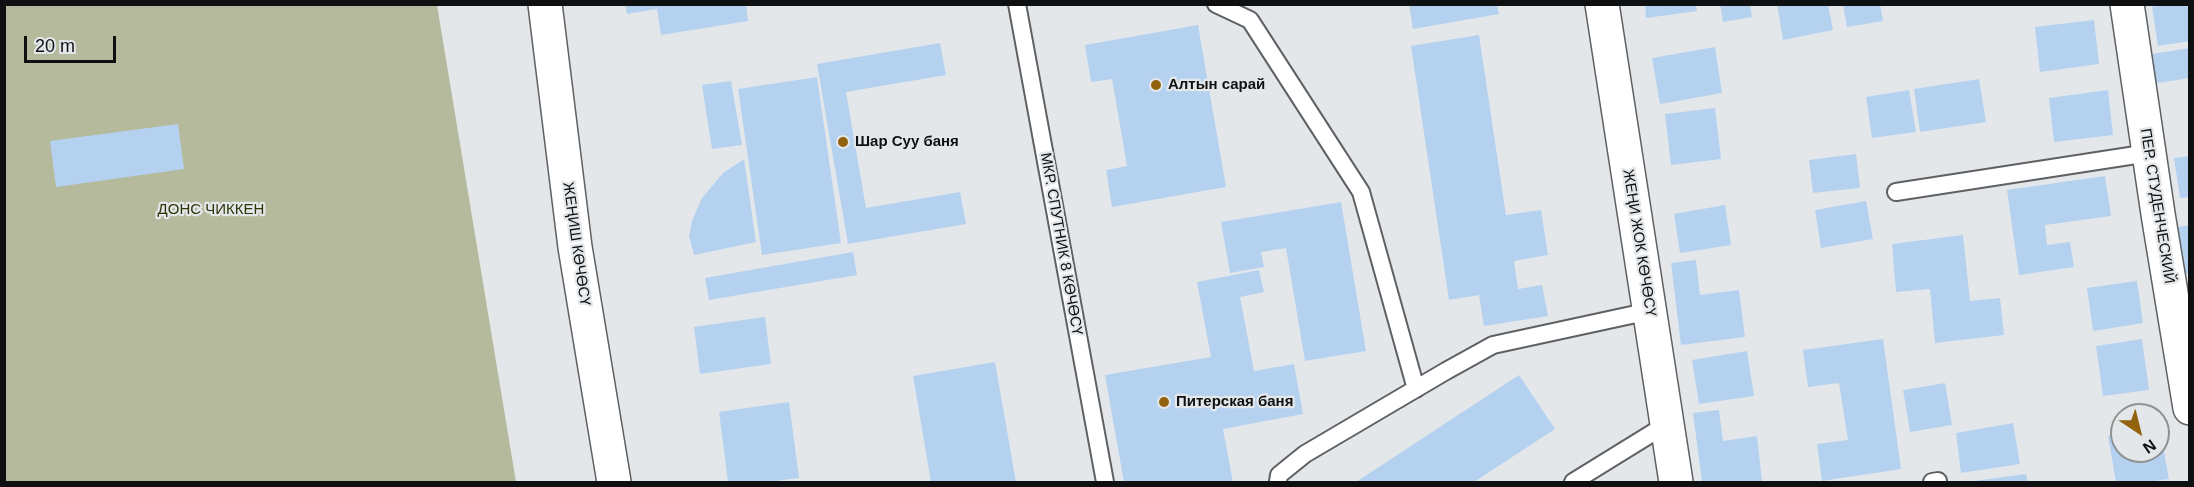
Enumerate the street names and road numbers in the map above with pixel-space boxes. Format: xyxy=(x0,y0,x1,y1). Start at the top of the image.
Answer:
street label: ПЕР. СТУДЕНЧЕСКИЙ xyxy=(2136,127,2178,285)
street label: МКР. СПУТНИК 8 КӨЧӨСҮ xyxy=(1036,151,1086,337)
street label: ЖЕҢИ ЖОК КӨЧӨСҮ xyxy=(1618,168,1660,318)
street label: ЖЕҢИШ КӨЧӨСҮ xyxy=(558,181,594,307)

